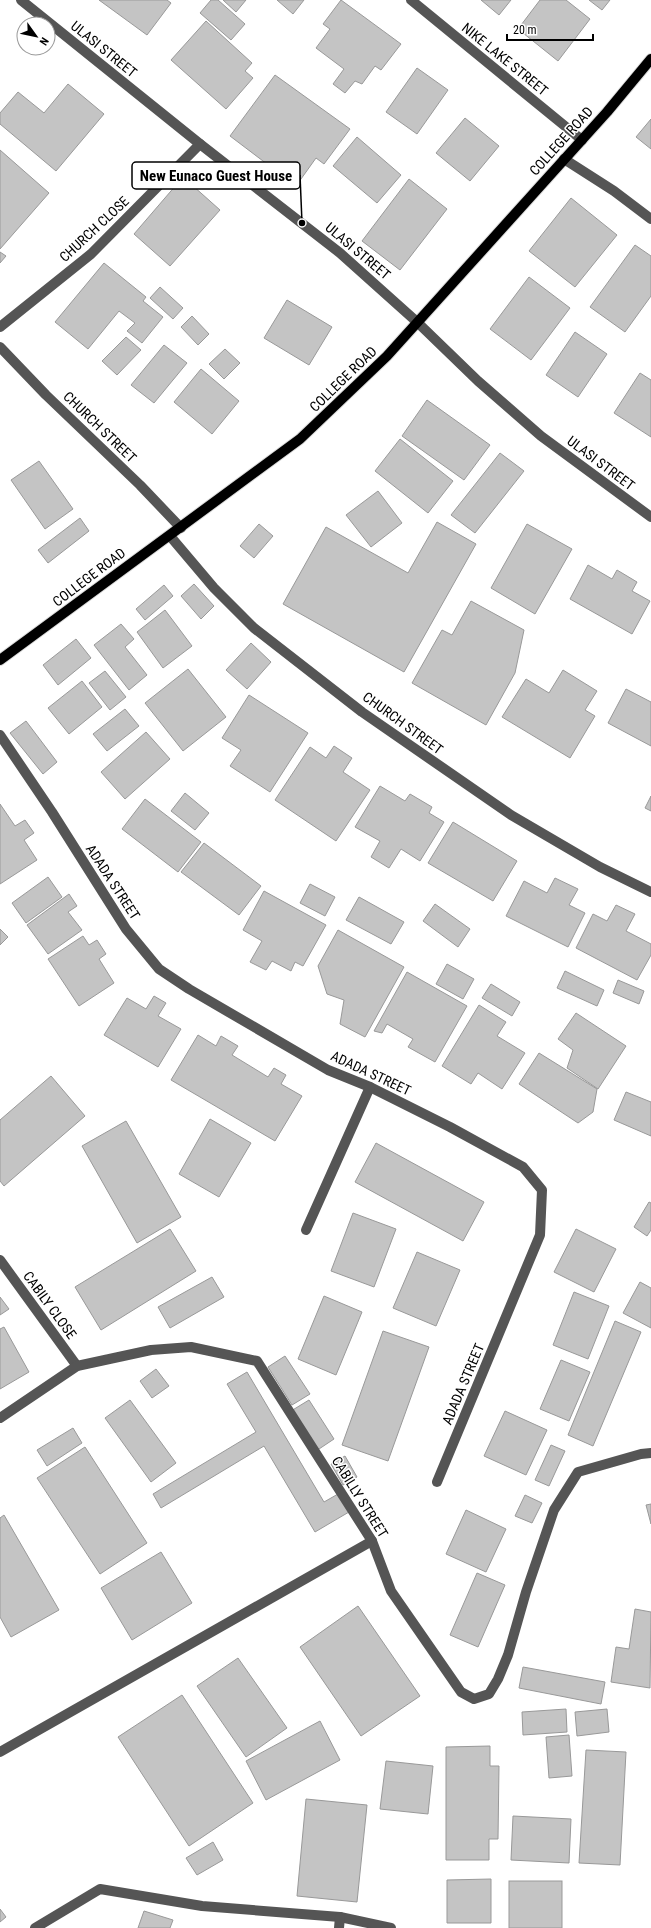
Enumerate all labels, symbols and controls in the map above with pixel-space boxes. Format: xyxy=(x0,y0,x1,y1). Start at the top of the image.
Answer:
north arrow xyxy=(16,16,56,56)
scale bar xyxy=(507,16,593,42)
street label: ULASI STREET xyxy=(68,18,140,80)
street label: NIKE LAKE STREET xyxy=(459,19,551,99)
text: 20 m xyxy=(513,23,537,37)
text: N xyxy=(37,35,51,48)
street label: COLLEGE ROAD xyxy=(526,103,596,179)
callout: New Eunaco Guest House xyxy=(132,162,300,189)
text: New Eunaco Guest House xyxy=(140,167,292,185)
street label: CHURCH CLOSE xyxy=(56,193,132,265)
street label: ULASI STREET xyxy=(322,219,394,283)
street label: COLLEGE ROAD xyxy=(306,343,380,415)
street label: CHURCH STREET xyxy=(60,388,140,466)
street label: ULASI STREET xyxy=(564,433,638,493)
street label: COLLEGE ROAD xyxy=(50,544,128,610)
street label: CHURCH STREET xyxy=(360,689,446,757)
street label: ADADA STREET xyxy=(83,841,143,923)
street label: ADADA STREET xyxy=(328,1047,414,1099)
street label: CABILY CLOSE xyxy=(20,1268,80,1342)
street label: ADADA STREET xyxy=(439,1341,487,1427)
street label: CABILLY STREET xyxy=(329,1453,391,1541)

